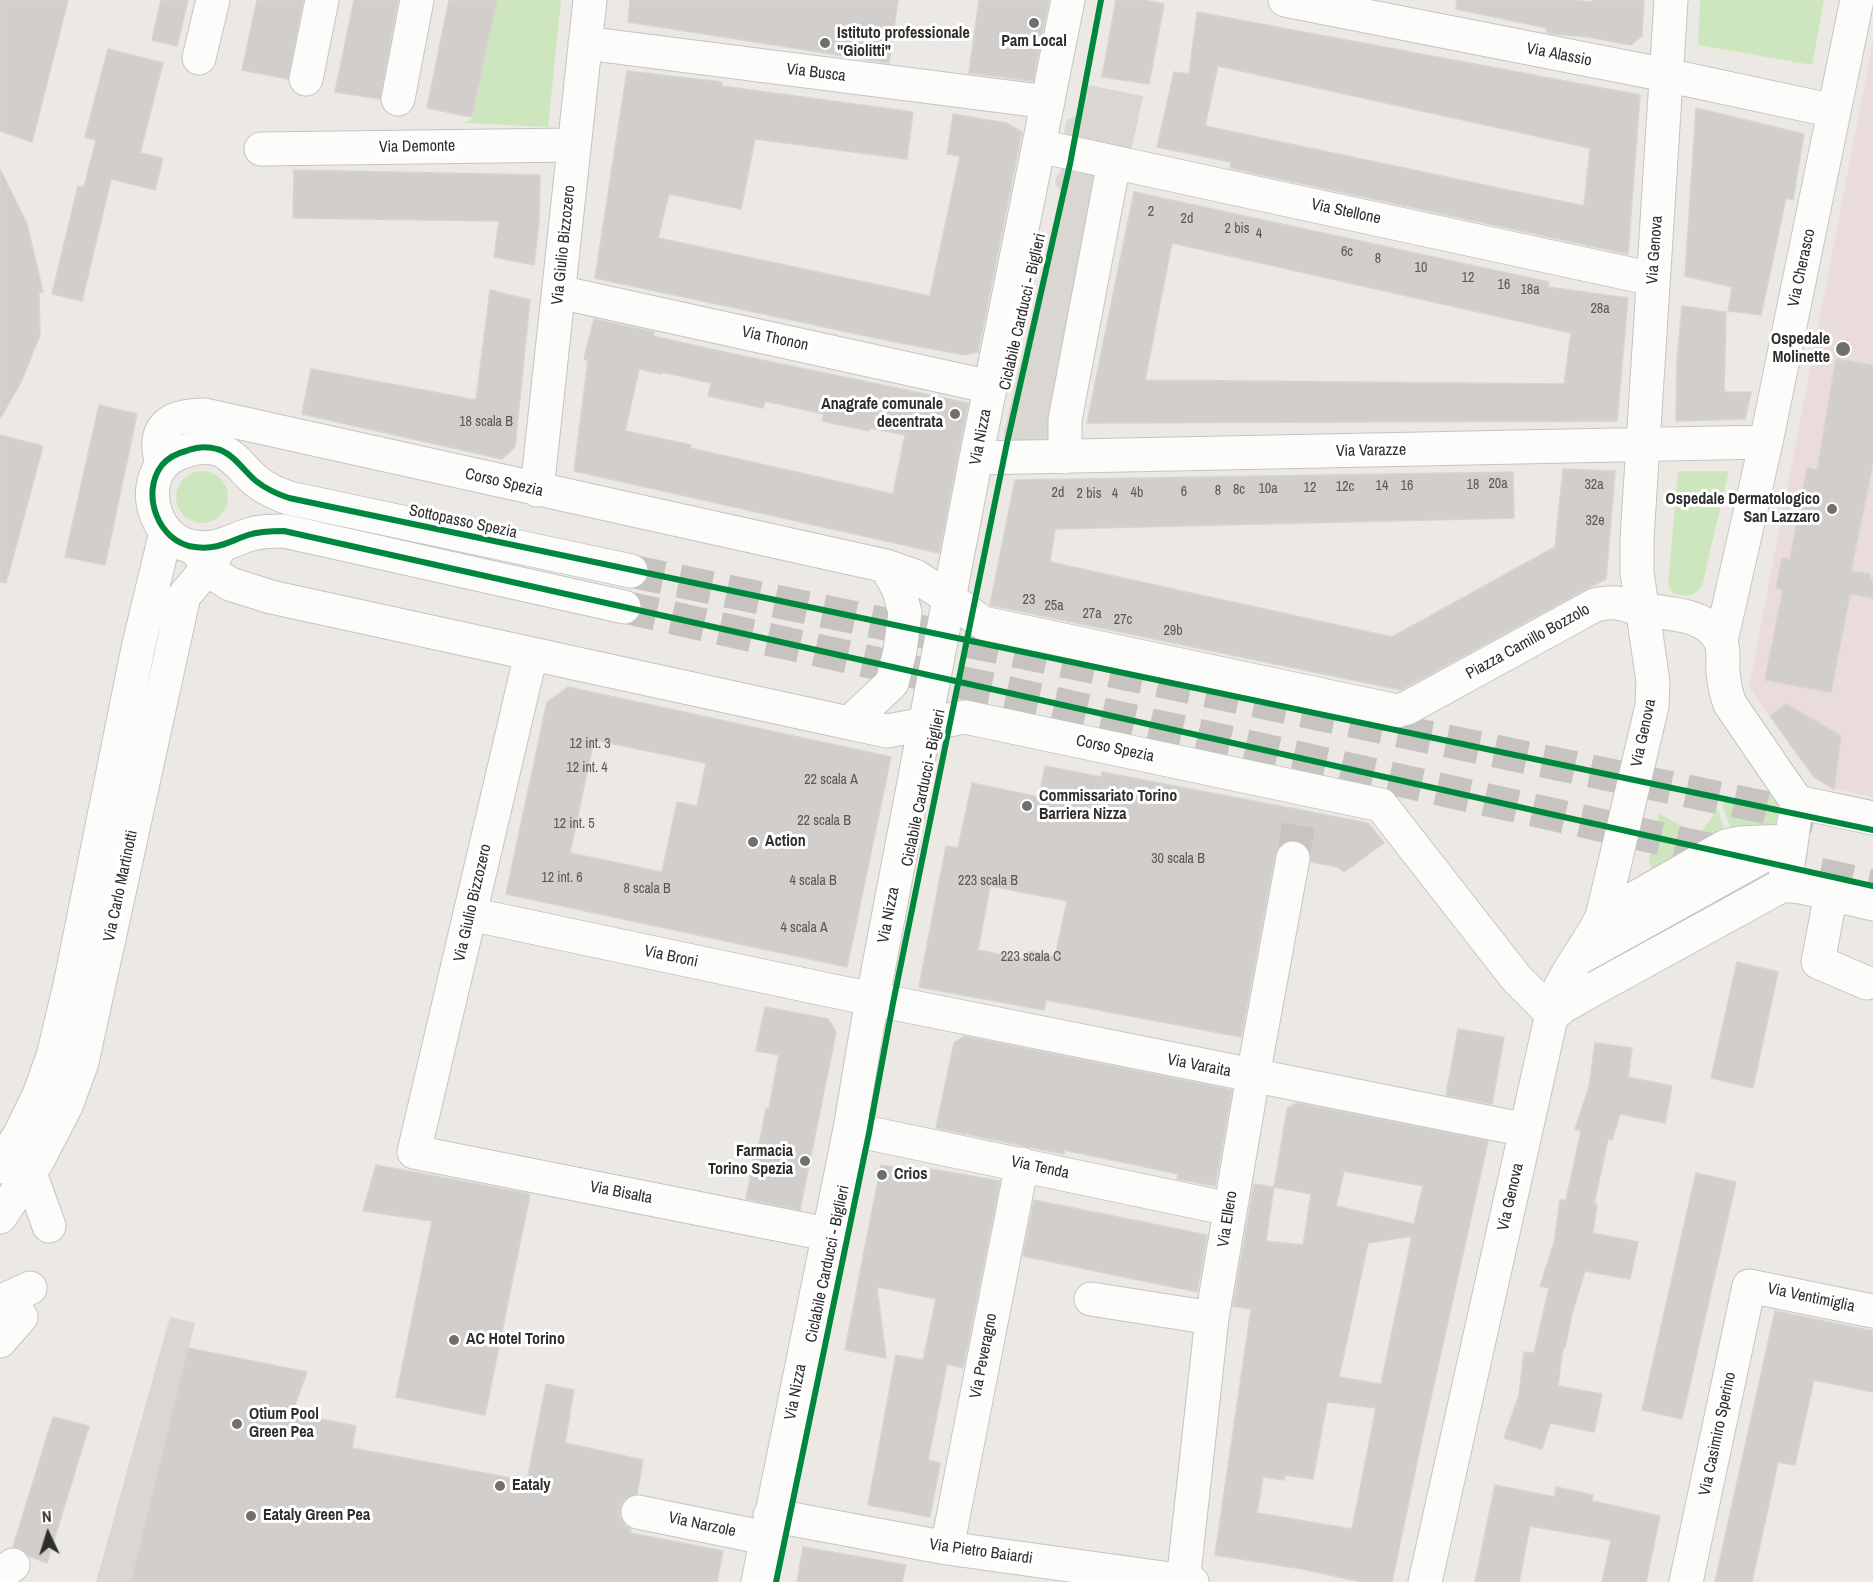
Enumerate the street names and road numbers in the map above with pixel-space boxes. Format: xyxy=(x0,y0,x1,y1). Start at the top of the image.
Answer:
street label: Via Alassio xyxy=(1525,39,1593,71)
street label: Via Busca xyxy=(785,60,847,86)
street label: Via Demonte xyxy=(379,137,455,157)
street label: Via Giulio Bizzozero xyxy=(548,184,580,306)
street label: Via Stellone xyxy=(1310,195,1382,229)
street label: Via Genova xyxy=(1643,215,1667,285)
street label: Via Cherasco xyxy=(1784,227,1820,309)
street label: Ciclabile Carducci - Biglieri xyxy=(996,232,1050,392)
street label: Via Thonon xyxy=(740,323,810,355)
street label: Via Nizza xyxy=(966,407,996,467)
street label: Via Varazze xyxy=(1336,441,1406,461)
street label: Corso Spezia xyxy=(463,465,545,501)
street label: Sottopasso Spezia xyxy=(407,501,519,543)
street label: Piazza Camillo Bozzolo xyxy=(1463,600,1593,684)
street label: Via Genova xyxy=(1627,697,1661,769)
street label: Ciclabile Carducci - Biglieri xyxy=(898,708,950,868)
street label: Corso Spezia xyxy=(1074,731,1156,767)
street label: Via Carlo Martinotti xyxy=(100,828,142,944)
street label: Via Giulio Bizzozero xyxy=(450,842,496,964)
street label: Via Nizza xyxy=(874,885,904,945)
street label: Via Broni xyxy=(642,942,700,972)
street label: Via Varaita xyxy=(1166,1050,1232,1082)
street label: Via Tenda xyxy=(1009,1152,1071,1184)
street label: Via Genova xyxy=(1494,1161,1528,1233)
street label: Via Bisalta xyxy=(588,1178,654,1208)
street label: Ciclabile Carducci - Biglieri xyxy=(802,1184,854,1344)
street label: Via Ellero xyxy=(1214,1190,1242,1248)
street label: Via Ventimiglia xyxy=(1766,1279,1856,1317)
street label: Via Peveragno xyxy=(966,1312,1002,1400)
street label: Via Nizza xyxy=(781,1362,811,1422)
street label: Via Casimiro Sperino xyxy=(1696,1370,1740,1498)
street label: Via Narzole xyxy=(667,1509,737,1541)
street label: Via Pietro Baiardi xyxy=(928,1535,1034,1569)

